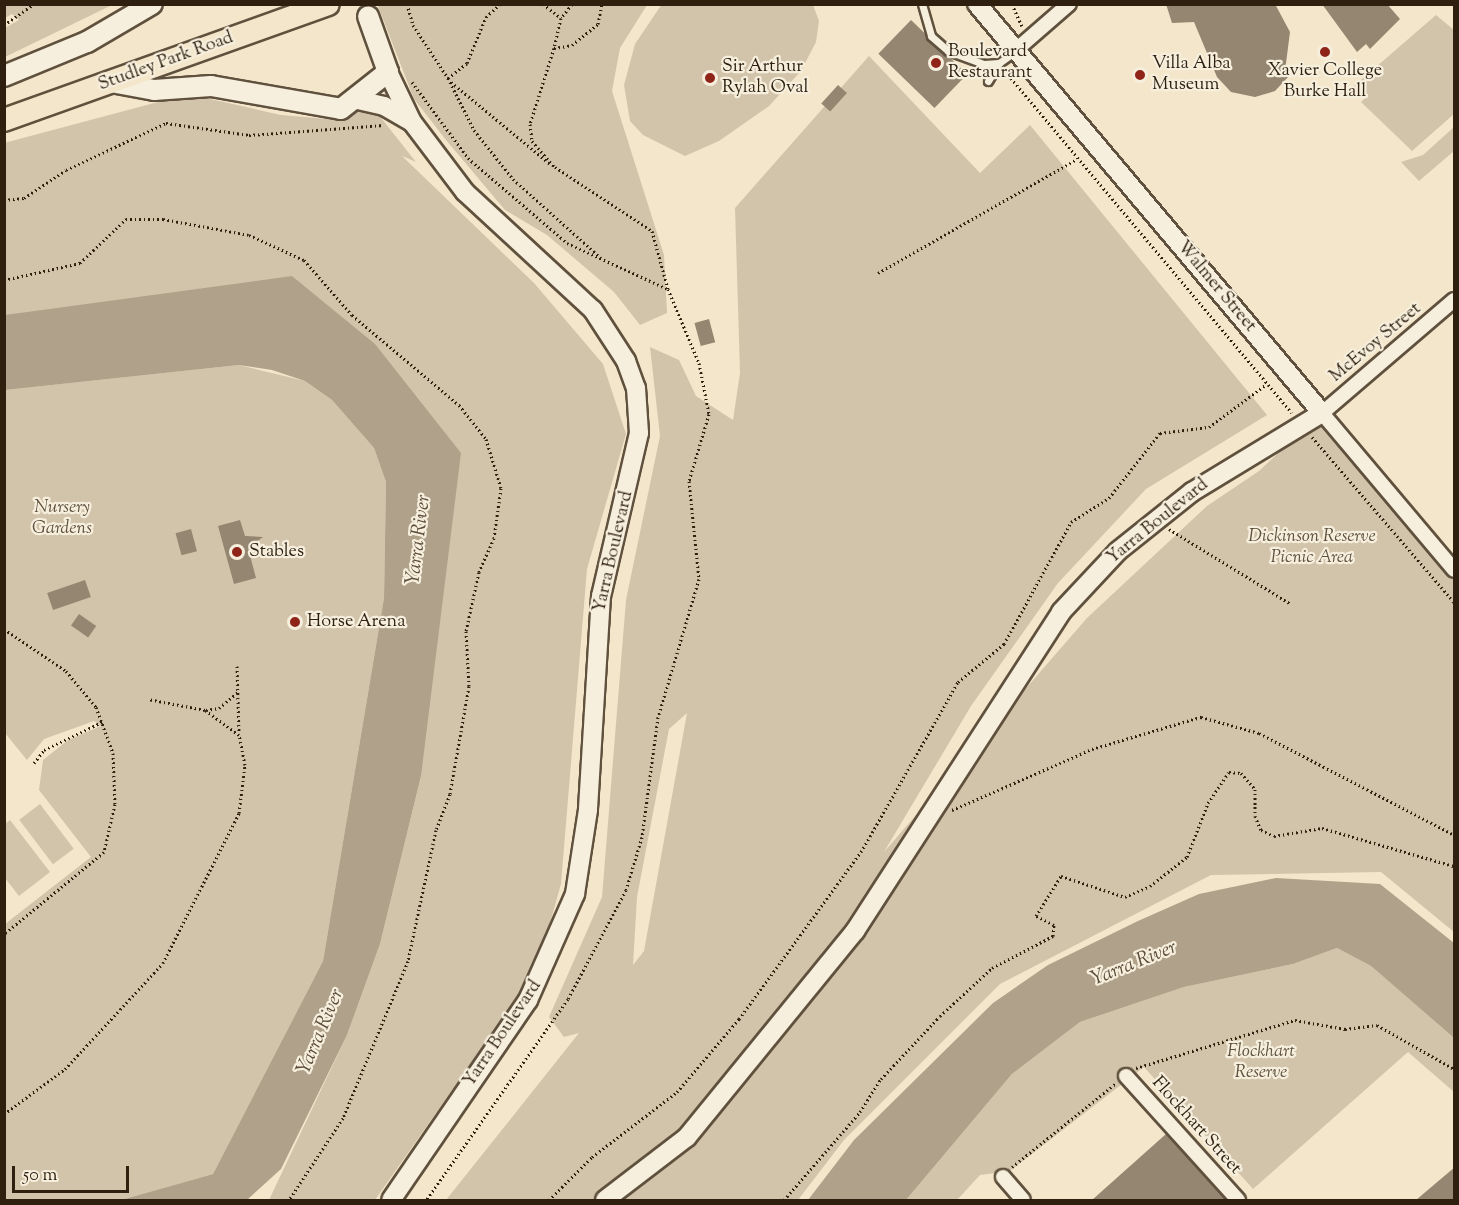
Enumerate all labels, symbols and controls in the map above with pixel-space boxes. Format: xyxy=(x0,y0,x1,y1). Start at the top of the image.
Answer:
street label: Studley Park Road xyxy=(96,28,236,96)
place label: Boulevard Restaurant xyxy=(948,42,1032,84)
marker: Xavier College Burke Hall xyxy=(1318,45,1332,59)
place label: Villa Alba Museum xyxy=(1152,54,1231,97)
marker: Boulevard Restaurant xyxy=(929,56,943,70)
place label: Sir Arthur Rylah Oval xyxy=(722,57,809,100)
place label: Xavier College Burke Hall xyxy=(1268,61,1382,104)
marker: Villa Alba Museum xyxy=(1133,68,1147,82)
marker: Sir Arthur Rylah Oval xyxy=(703,71,717,85)
street label: Walmer Street xyxy=(1172,237,1260,337)
street label: McEvoy Street xyxy=(1326,298,1426,388)
street label: Yarra Boulevard xyxy=(1103,475,1213,569)
street label: Yarra Boulevard xyxy=(590,489,638,615)
water label: Yarra River xyxy=(402,494,436,586)
park label: Nursery Gardens xyxy=(32,498,92,540)
park label: Dickinson Reserve Picnic Area xyxy=(1248,527,1376,570)
place label: Stables xyxy=(249,541,304,563)
marker: Stables xyxy=(230,545,244,559)
place label: Horse Arena xyxy=(307,611,405,633)
marker: Horse Arena xyxy=(288,615,302,629)
water label: Yarra River xyxy=(1088,936,1180,992)
street label: Yarra Boulevard xyxy=(459,976,547,1092)
water label: Yarra River xyxy=(292,986,350,1078)
park label: Flockhart Reserve xyxy=(1227,1042,1295,1084)
street label: Flockhart Street xyxy=(1146,1073,1246,1179)
scale bar xyxy=(15,1154,132,1192)
text: 50 m xyxy=(23,1163,57,1189)

